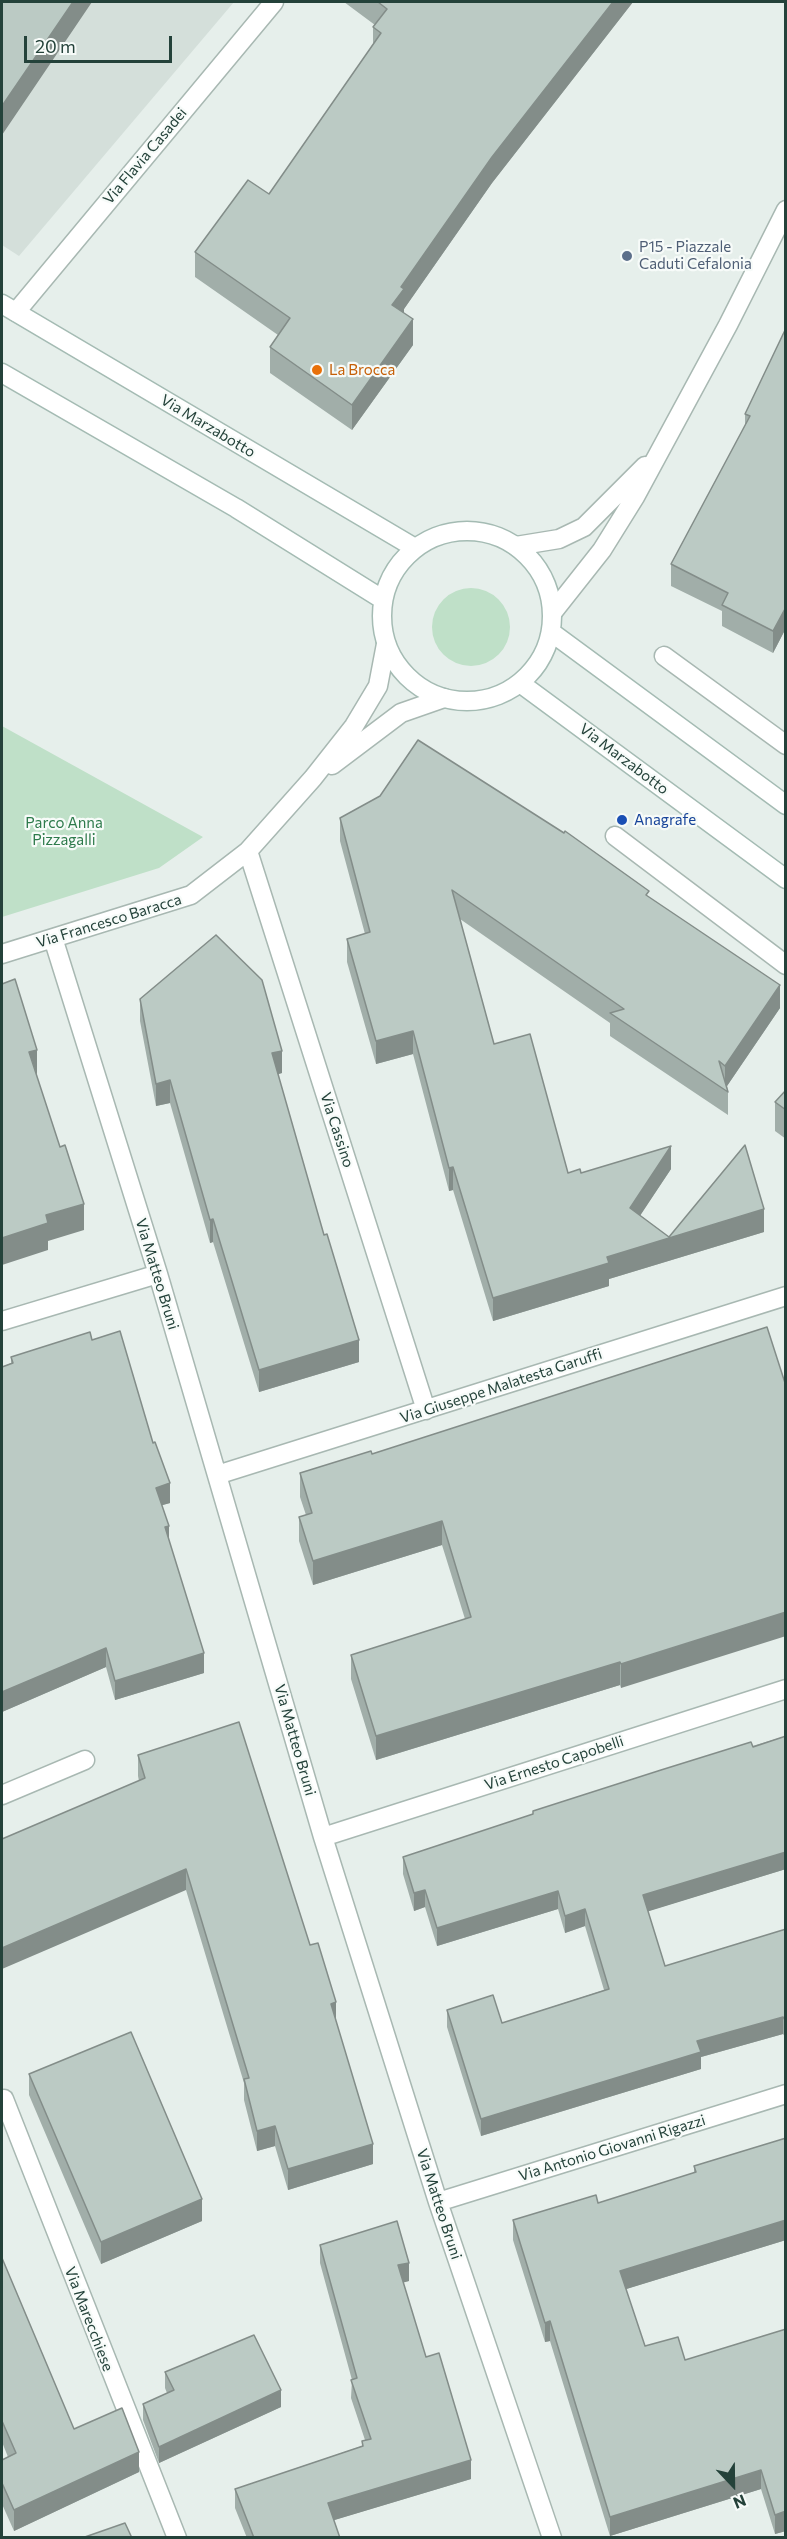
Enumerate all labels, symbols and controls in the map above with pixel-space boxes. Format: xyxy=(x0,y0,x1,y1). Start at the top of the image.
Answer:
scale bar xyxy=(27,24,176,62)
text: 20 m xyxy=(35,35,76,57)
street label: Via Flavia Casadei xyxy=(99,104,191,208)
place label: P15 - Piazzale Caduti Cefalonia xyxy=(639,238,752,273)
marker: P15 - Piazzale Caduti Cefalonia xyxy=(620,249,634,263)
place label: La Brocca xyxy=(329,361,395,379)
marker: La Brocca xyxy=(310,363,324,377)
street label: Via Marzabotto xyxy=(157,391,259,461)
street label: Via Marzabotto xyxy=(576,720,672,798)
place label: Anagrafe xyxy=(634,811,696,829)
marker: Anagrafe xyxy=(615,813,629,827)
park label: Parco Anna Pizzagalli xyxy=(25,814,103,849)
street label: Via Francesco Baracca xyxy=(34,890,184,952)
street label: Via Cassino xyxy=(316,1090,358,1170)
street label: Via Matteo Bruni xyxy=(132,1216,182,1332)
street label: Via Giuseppe Malatesta Garuffi xyxy=(398,1345,604,1427)
street label: Via Matteo Bruni xyxy=(270,1682,320,1798)
street label: Via Ernesto Capobelli xyxy=(482,1732,626,1794)
street label: Via Antonio Giovanni Rigazzi xyxy=(516,2111,708,2185)
street label: Via Matteo Bruni xyxy=(413,2146,465,2262)
street label: Via Marecchiese xyxy=(61,2264,117,2374)
north arrow xyxy=(703,2455,763,2515)
text: N xyxy=(731,2491,749,2513)

